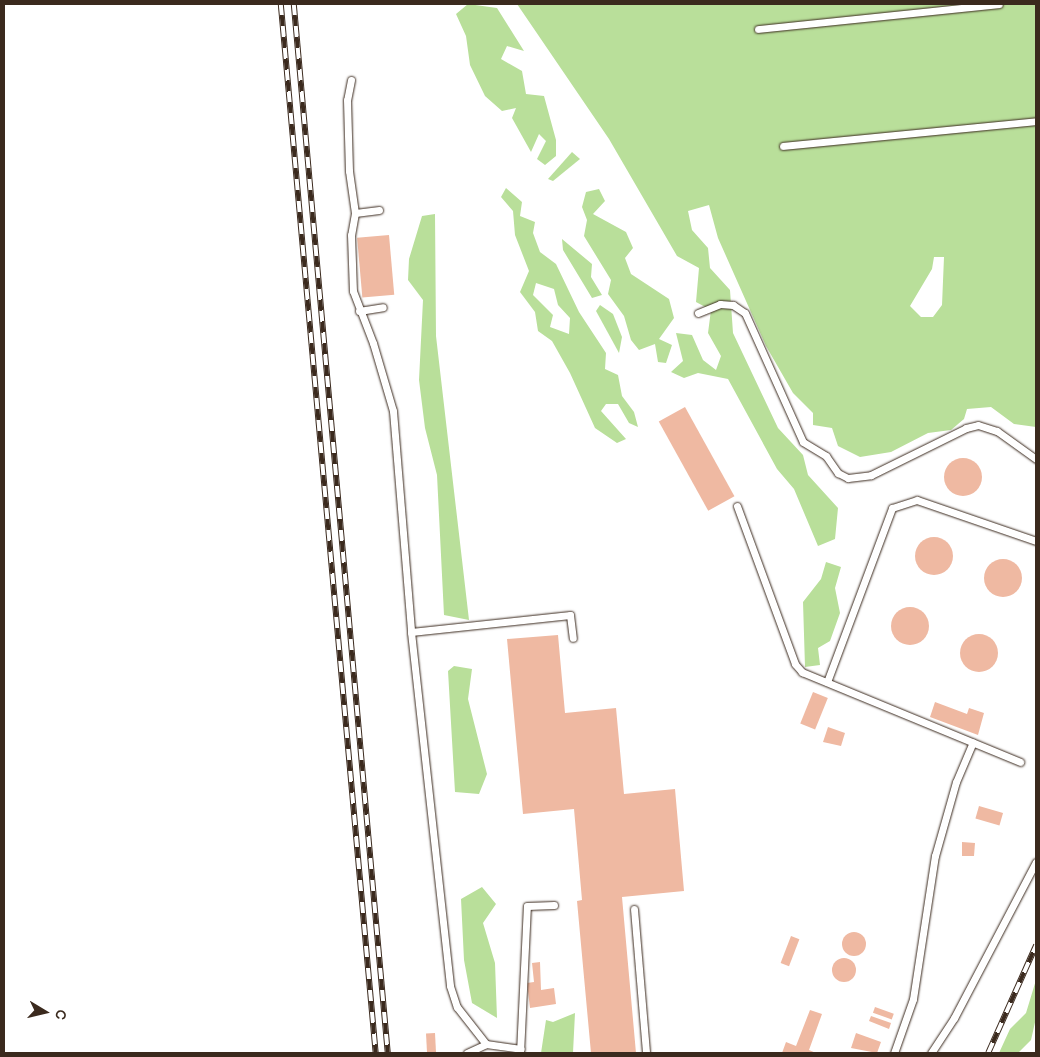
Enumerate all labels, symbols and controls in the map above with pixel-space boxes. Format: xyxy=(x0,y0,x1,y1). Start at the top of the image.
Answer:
north arrow xyxy=(20,987,70,1037)
text: С xyxy=(51,1008,69,1021)

